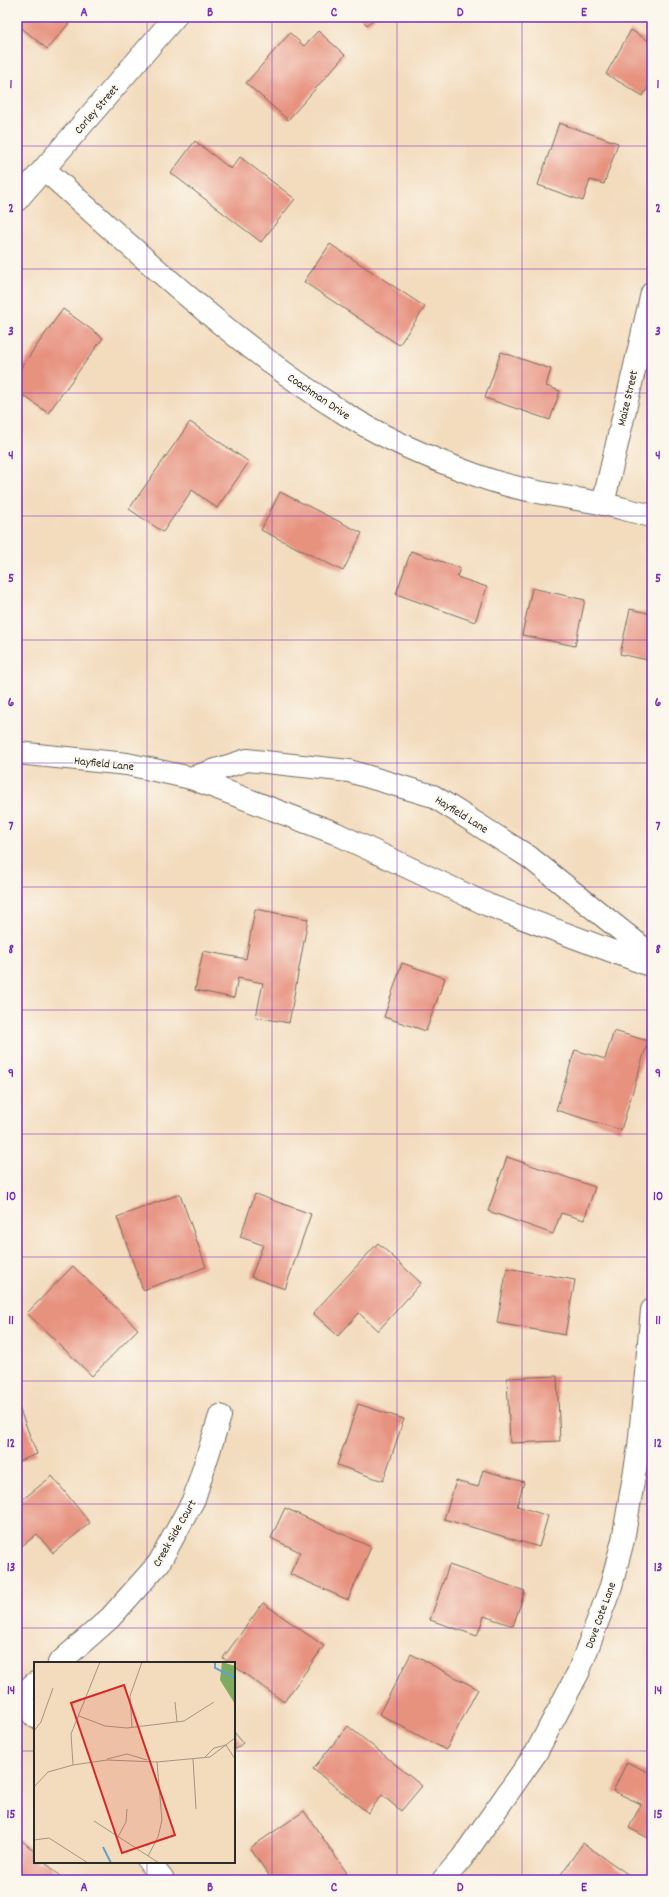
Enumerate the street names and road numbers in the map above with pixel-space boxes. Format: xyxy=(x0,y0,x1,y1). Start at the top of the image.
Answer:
street label: Corley Street xyxy=(71,81,124,138)
street label: Maize Street xyxy=(614,368,643,428)
street label: Coachman Drive xyxy=(283,370,353,425)
street label: Hayfield Lane xyxy=(73,753,135,776)
street label: Hayfield Lane xyxy=(431,792,491,838)
street label: Creek Side Court xyxy=(149,1496,202,1571)
street label: Dove Cote Lane xyxy=(582,1580,621,1651)

